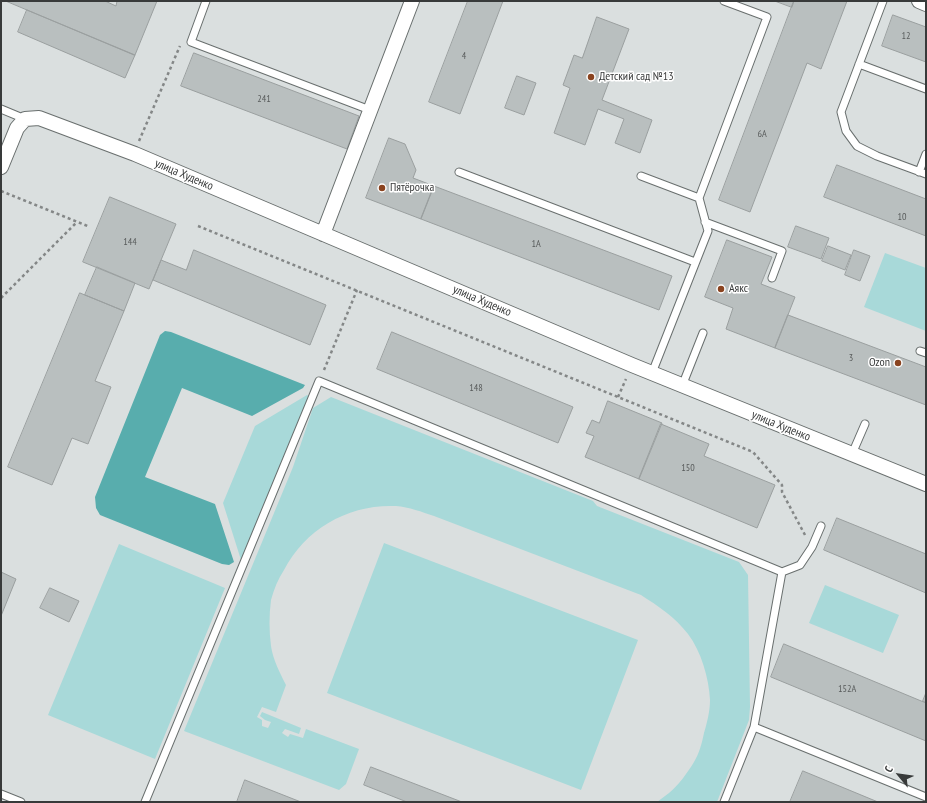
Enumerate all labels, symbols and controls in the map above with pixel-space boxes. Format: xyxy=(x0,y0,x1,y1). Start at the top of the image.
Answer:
house number: 12 xyxy=(902,30,910,42)
house number: 4 xyxy=(462,50,466,62)
place label: Детский сад №13 xyxy=(599,70,674,84)
marker: Детский сад №13 xyxy=(586,72,596,82)
house number: 241 xyxy=(257,93,271,105)
house number: 6А xyxy=(757,128,767,140)
street label: улица Худенко xyxy=(153,156,215,194)
place label: Пятёрочка xyxy=(390,181,434,195)
marker: Пятёрочка xyxy=(377,183,387,193)
house number: 10 xyxy=(898,211,906,223)
house number: 144 xyxy=(123,236,137,248)
house number: 1А xyxy=(531,238,541,250)
street label: улица Худенко xyxy=(451,282,513,320)
place label: Аякс xyxy=(729,282,748,296)
marker: Аякс xyxy=(716,284,726,294)
house number: 3 xyxy=(849,352,853,364)
place label: Ozon xyxy=(869,356,890,370)
marker: Ozon xyxy=(893,358,903,368)
house number: 148 xyxy=(469,382,483,394)
street label: улица Худенко xyxy=(749,408,813,444)
house number: 150 xyxy=(681,462,695,474)
house number: 152А xyxy=(838,683,856,695)
north arrow xyxy=(879,755,919,795)
text: С xyxy=(881,764,896,775)

